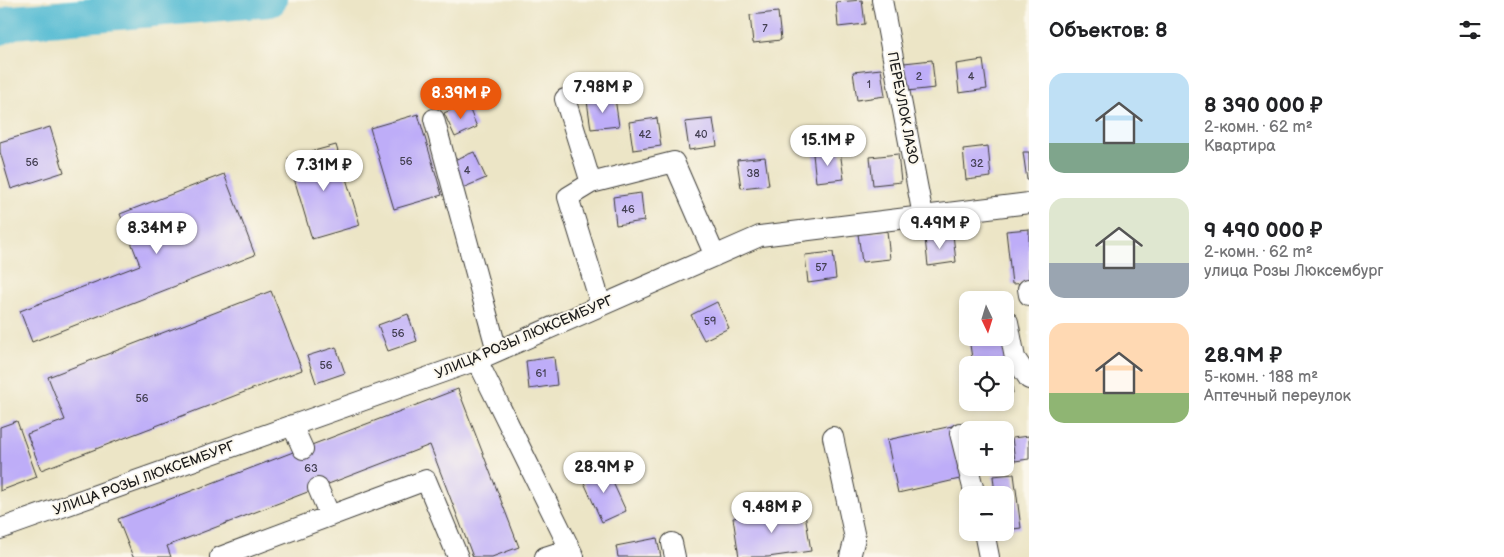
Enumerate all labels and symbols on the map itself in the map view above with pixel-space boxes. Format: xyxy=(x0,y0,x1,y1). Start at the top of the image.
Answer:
house number: 7 xyxy=(762,22,768,35)
street label: ПЕРЕУЛОК ЛАЗО xyxy=(884,50,922,166)
house number: 2 xyxy=(916,70,923,83)
house number: 4 xyxy=(968,70,975,83)
pin: 7.98M ₽ xyxy=(557,72,649,114)
pin: 8.39M ₽ xyxy=(415,78,507,120)
house number: 1 xyxy=(867,78,871,91)
pin: 15.1M ₽ xyxy=(782,124,874,167)
house number: 42 xyxy=(638,128,652,141)
house number: 40 xyxy=(694,128,708,141)
pin: 7.31M ₽ xyxy=(278,150,370,192)
house number: 56 xyxy=(399,155,413,168)
house number: 56 xyxy=(25,156,39,169)
house number: 32 xyxy=(970,157,984,170)
house number: 4 xyxy=(464,164,471,177)
house number: 38 xyxy=(746,167,760,180)
house number: 46 xyxy=(621,203,635,216)
pin: 9.49M ₽ xyxy=(894,208,986,250)
pin: 8.34M ₽ xyxy=(111,212,203,255)
house number: 57 xyxy=(815,261,827,274)
north arrow xyxy=(959,291,1014,346)
street label: УЛИЦА РОЗЫ ЛЮКСЕМБУРГ xyxy=(432,292,616,382)
house number: 59 xyxy=(704,315,716,328)
house number: 56 xyxy=(391,327,405,340)
house number: 56 xyxy=(319,359,333,372)
house number: 61 xyxy=(536,367,546,380)
house number: 56 xyxy=(135,392,149,405)
street label: УЛИЦА РОЗЫ ЛЮКСЕМБУРГ xyxy=(51,437,237,519)
pin: 28.9M ₽ xyxy=(558,452,650,494)
house number: 63 xyxy=(304,462,318,475)
pin: 9.48M ₽ xyxy=(726,492,818,534)

